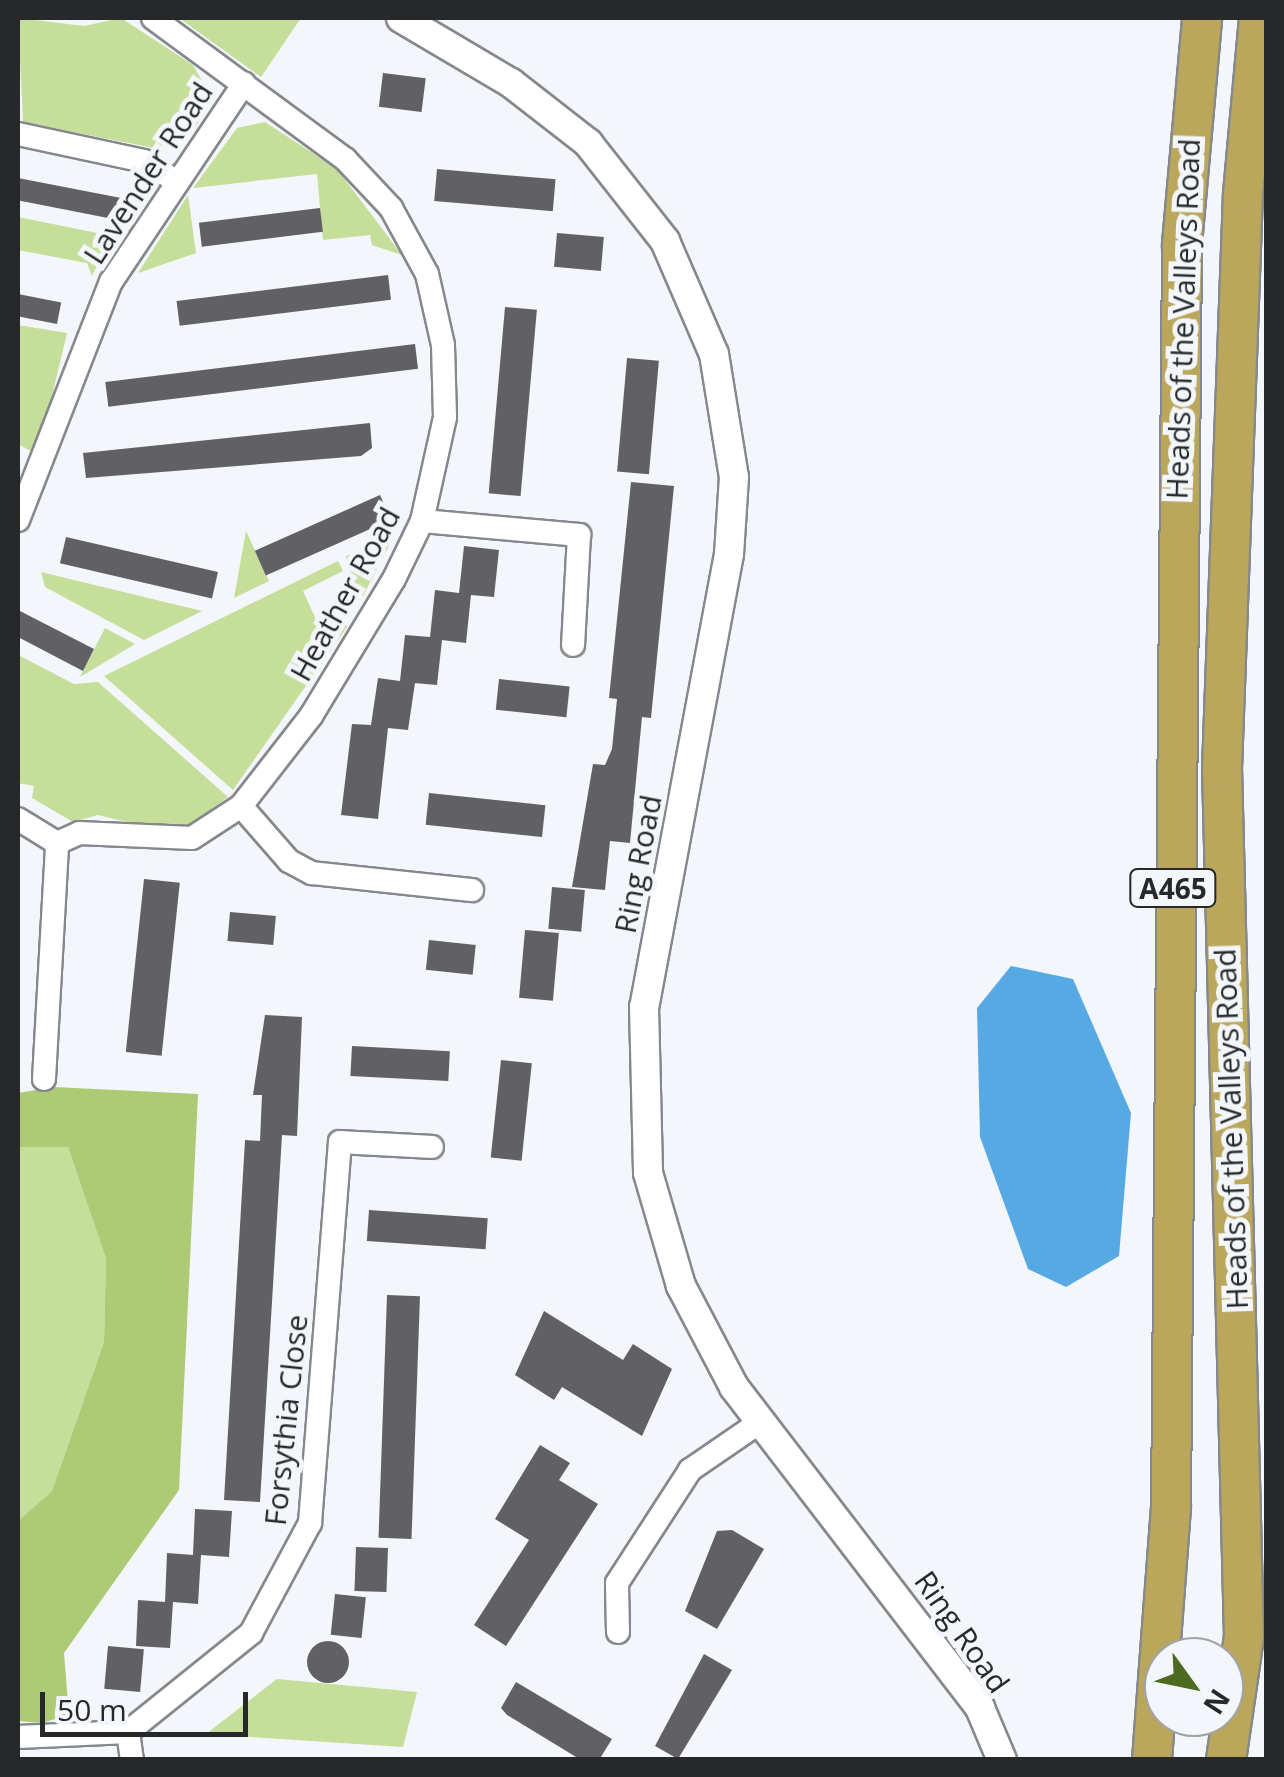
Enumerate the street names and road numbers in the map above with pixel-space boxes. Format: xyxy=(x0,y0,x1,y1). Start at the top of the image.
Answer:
street label: Lavender Road xyxy=(76,75,220,271)
street label: Heads of the Valleys Road xyxy=(1159,138,1207,500)
street label: Heather Road xyxy=(282,501,408,687)
street label: Ring Road xyxy=(607,792,669,936)
road number: A465 xyxy=(1128,865,1218,911)
street label: Heads of the Valleys Road xyxy=(1207,948,1255,1310)
street label: Forsythia Close xyxy=(257,1313,315,1527)
street label: Ring Road xyxy=(907,1564,1017,1700)

